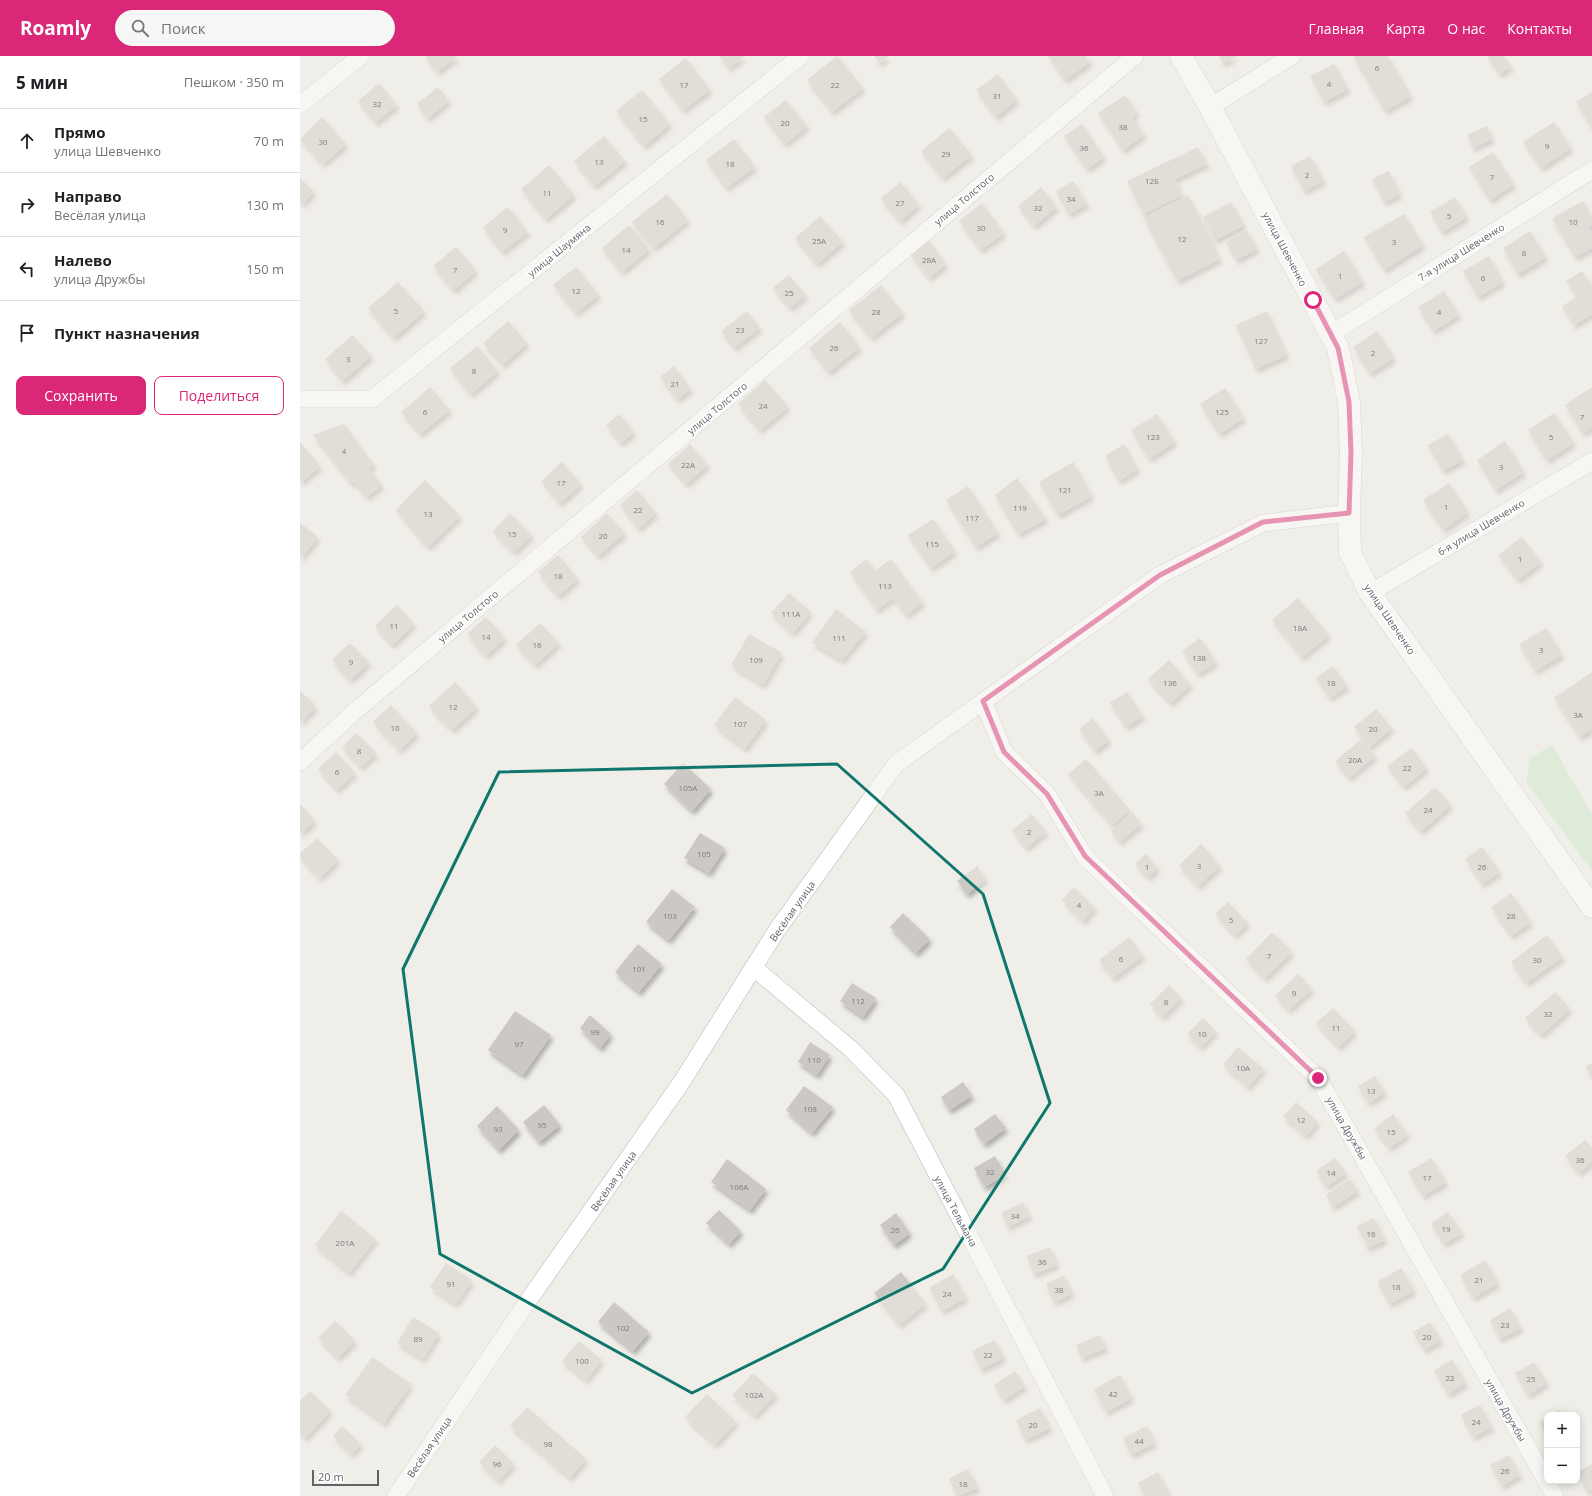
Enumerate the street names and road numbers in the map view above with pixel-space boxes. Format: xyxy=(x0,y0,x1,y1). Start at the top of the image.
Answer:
street label: улица Толстого xyxy=(931,170,997,228)
street label: улица Шевченко xyxy=(1259,209,1311,289)
street label: улица Шаумяна xyxy=(525,220,593,280)
street label: 7-я улица Шевченко xyxy=(1415,220,1507,284)
street label: улица Толстого xyxy=(684,379,750,437)
street label: 6-я улица Шевченко xyxy=(1435,495,1527,559)
street label: улица Шевченко xyxy=(1361,581,1419,657)
street label: улица Толстого xyxy=(435,587,501,645)
street label: Весёлая улица xyxy=(766,878,818,944)
street label: улица Дружбы xyxy=(1323,1094,1371,1162)
street label: Весёлая улица xyxy=(587,1148,639,1214)
street label: улица Тельмана xyxy=(931,1173,981,1249)
street label: улица Дружбы xyxy=(1482,1376,1530,1444)
street label: Весёлая улица xyxy=(403,1414,455,1480)

